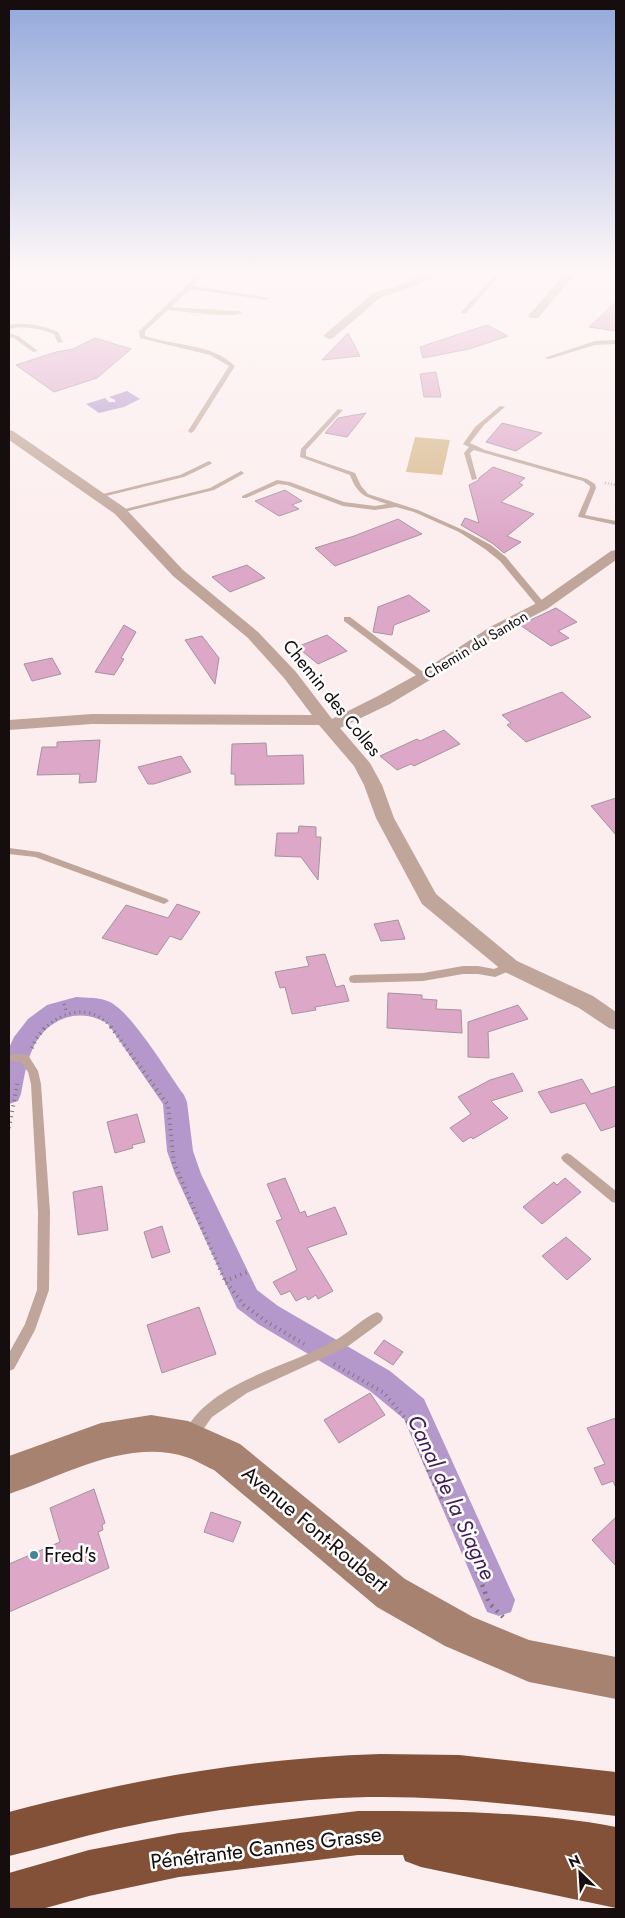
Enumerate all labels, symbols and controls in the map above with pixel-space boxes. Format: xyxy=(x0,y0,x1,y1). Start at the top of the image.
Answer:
street label: Chemin du Santon xyxy=(420,605,532,685)
street label: Chemin des Colles xyxy=(277,634,387,762)
water label: Canal de la Siagne xyxy=(400,1409,504,1585)
street label: Avenue Font-Roubert xyxy=(235,1459,395,1599)
place label: Fred's xyxy=(44,1540,96,1570)
marker: Fred's xyxy=(28,1549,40,1561)
street label: Pénétrante Cannes Grasse xyxy=(149,1819,383,1877)
north arrow xyxy=(555,1848,605,1898)
text: N xyxy=(565,1850,584,1873)

